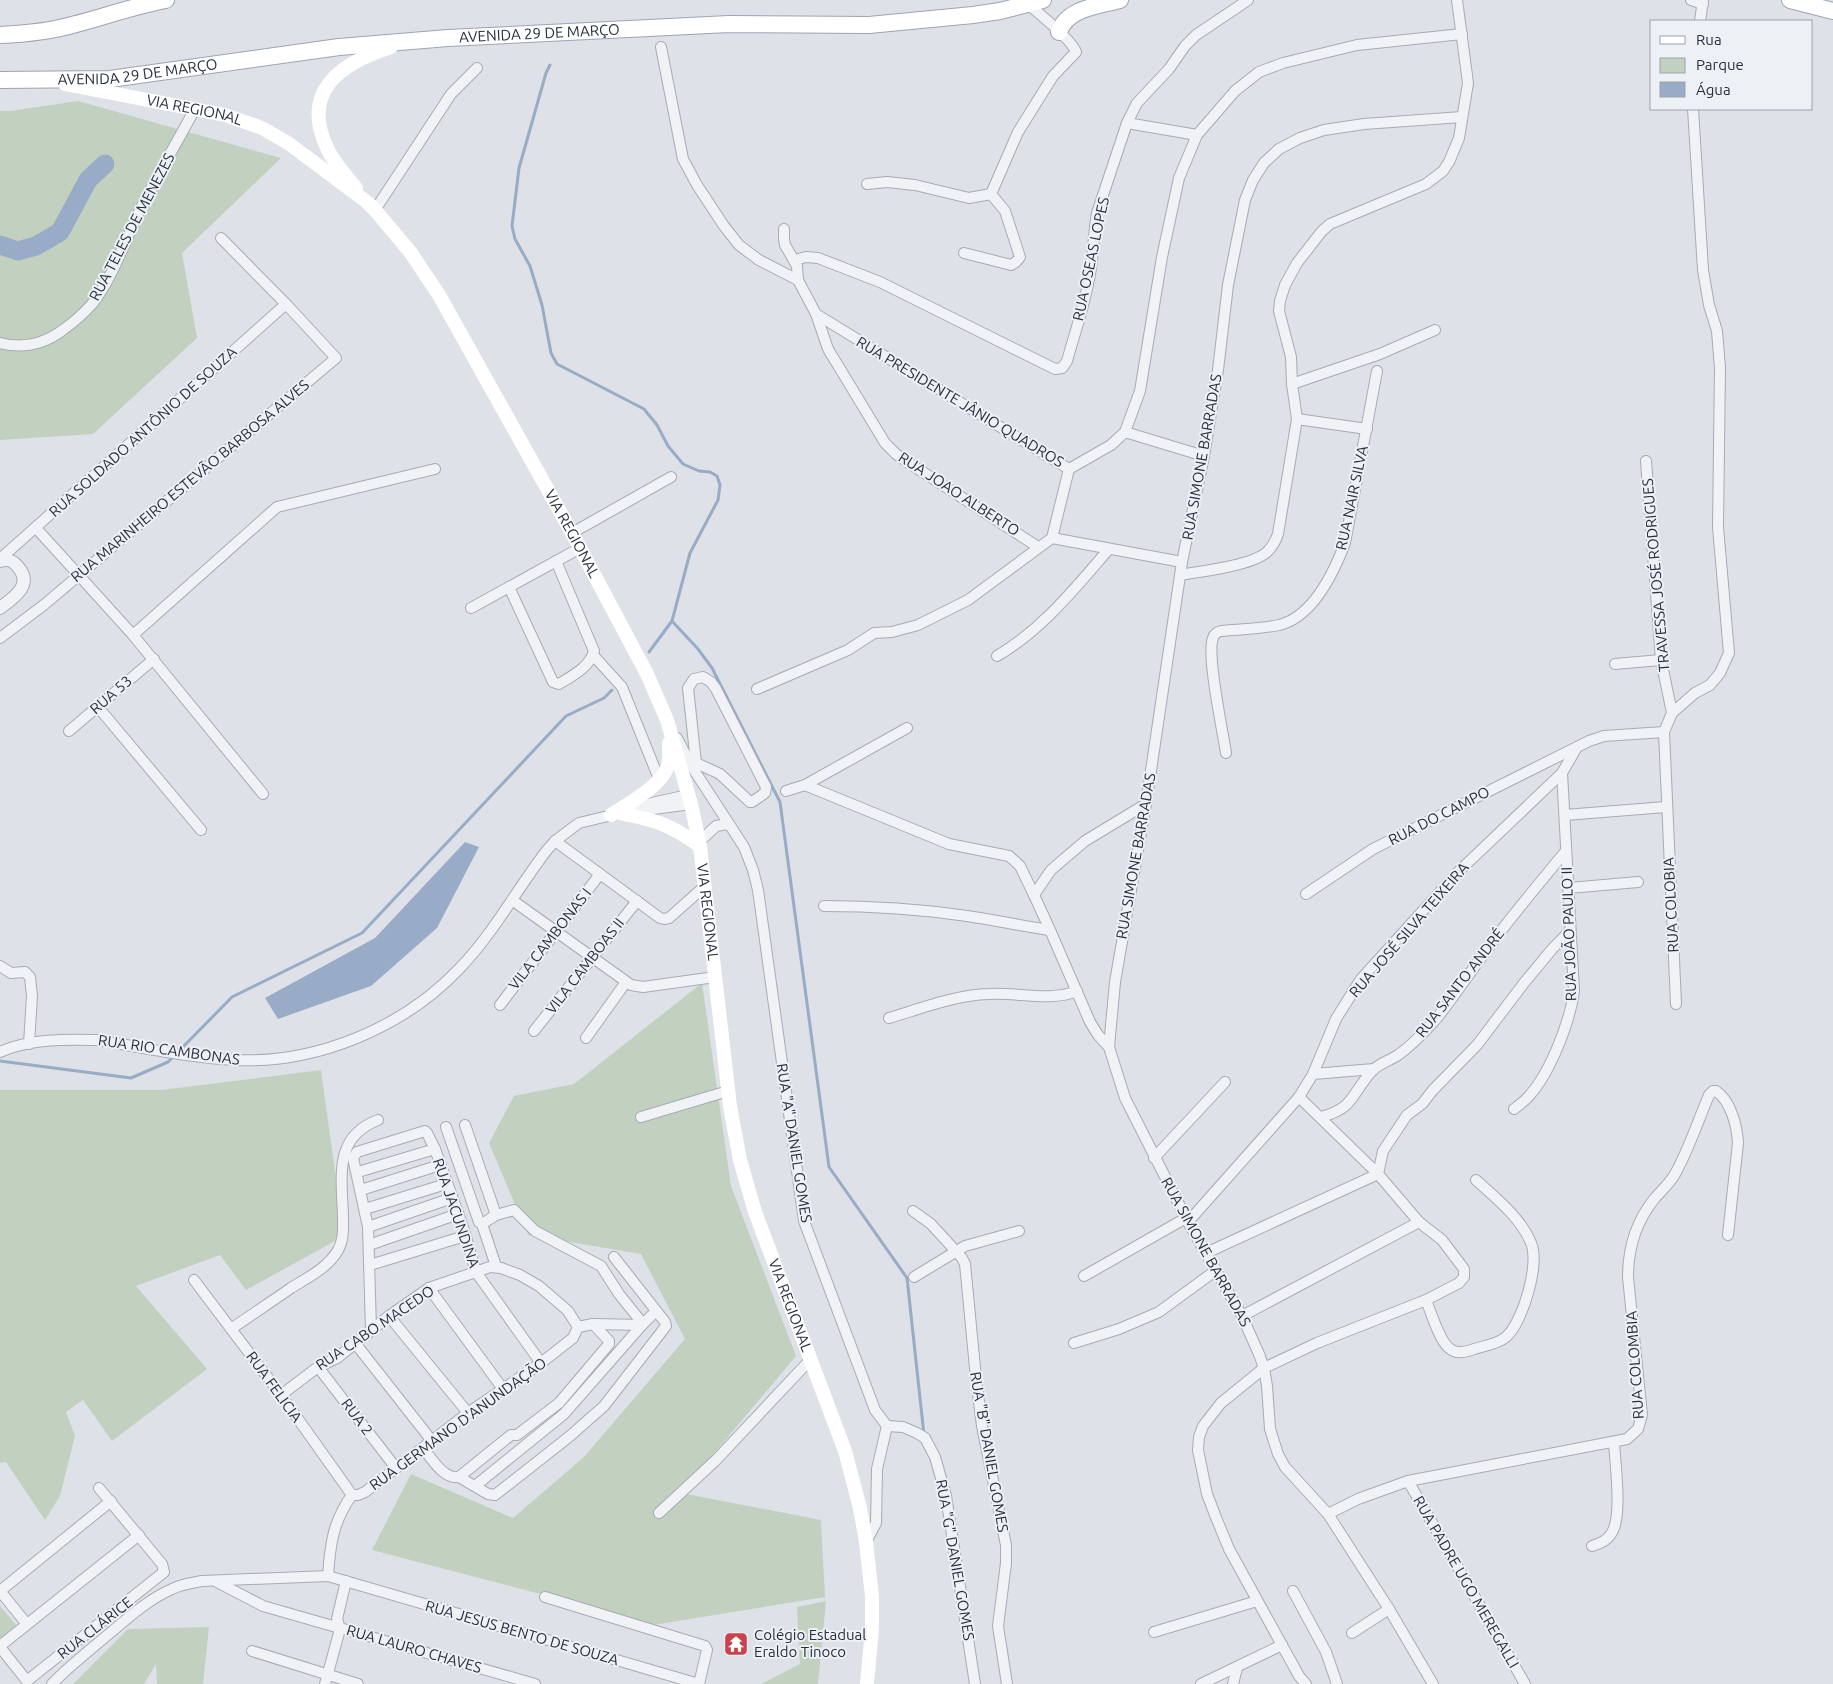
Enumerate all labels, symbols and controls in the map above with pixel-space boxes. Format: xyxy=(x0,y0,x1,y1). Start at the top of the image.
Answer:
street label: AVENIDA 29 DE MARÇO xyxy=(459,20,620,45)
legend xyxy=(1650,20,1813,110)
text: Rua xyxy=(1696,31,1722,48)
street label: AVENIDA 29 DE MARÇO xyxy=(58,55,218,87)
text: Parque xyxy=(1696,56,1744,73)
text: Água xyxy=(1696,81,1731,98)
street label: VIA REGIONAL xyxy=(145,91,245,129)
street label: RUA TELES DE MENEZES xyxy=(85,150,178,303)
street label: RUA OSEAS LOPES xyxy=(1069,195,1112,322)
street label: RUA PRESIDENTE JÂNIO QUADROS xyxy=(854,333,1067,470)
street label: RUA SOLDADO ANTÔNIO DE SOUZA xyxy=(45,343,240,520)
street label: RUA SIMONE BARRADAS xyxy=(1179,373,1224,541)
street label: RUA MARINHEIRO ESTEVÃO BARBOSA ALVES xyxy=(67,376,312,585)
street label: RUA NAIR SILVA xyxy=(1332,444,1371,552)
street label: RUA JOAO ALBERTO xyxy=(896,448,1023,539)
street label: TRAVESSA JOSÉ RODRIGUES xyxy=(1639,478,1672,672)
street label: VIA REGIONAL xyxy=(542,487,603,581)
street label: RUA 53 xyxy=(86,672,135,717)
street label: RUA SIMONE BARRADAS xyxy=(1113,772,1158,940)
street label: RUA DO CAMPO xyxy=(1385,783,1492,848)
street label: RUA COLOBIA xyxy=(1660,857,1681,953)
street label: RUA JOSÉ SILVA TEIXEIRA xyxy=(1345,859,1472,1001)
street label: VIA REGIONAL xyxy=(694,862,722,962)
street label: RUA JOÃO PAULO II xyxy=(1558,867,1579,1002)
street label: VILA CAMBONAS I xyxy=(505,885,594,993)
street label: VILA CAMBOAS II xyxy=(542,914,627,1017)
street label: RUA SANTO ANDRÉ xyxy=(1412,925,1507,1040)
street label: RUA RIO CAMBONAS xyxy=(97,1031,241,1068)
street label: RUA "A" DANIEL GOMES xyxy=(773,1062,816,1224)
street label: RUA JACUNDINA xyxy=(430,1156,483,1270)
street label: RUA SIMONE BARRADAS xyxy=(1158,1174,1255,1330)
street label: VIA REGIONAL xyxy=(765,1256,816,1354)
street label: RUA CABO MACEDO xyxy=(312,1282,437,1374)
street label: RUA COLOMBIA xyxy=(1622,1310,1647,1420)
street label: RUA FELICIA xyxy=(243,1348,306,1426)
street label: RUA GERMANO D'ANUNDAÇÃO xyxy=(366,1354,549,1493)
street label: RUA "B" DANIEL GOMES xyxy=(967,1370,1012,1534)
street label: RUA 2 xyxy=(338,1395,377,1438)
street label: RUA "G" DANIEL GOMES xyxy=(933,1478,978,1642)
street label: RUA PADRE UGO MEREGALLI xyxy=(1410,1493,1523,1671)
street label: RUA CLÁRICE xyxy=(54,1593,136,1662)
street label: RUA JESUS BENTO DE SOUZA xyxy=(423,1597,621,1668)
street label: RUA LAURO CHAVES xyxy=(345,1621,484,1676)
place label: Colégio Estadual Eraldo Tinoco xyxy=(754,1626,866,1660)
temple icon: Colégio Estadual Eraldo Tinoco xyxy=(723,1631,749,1657)

